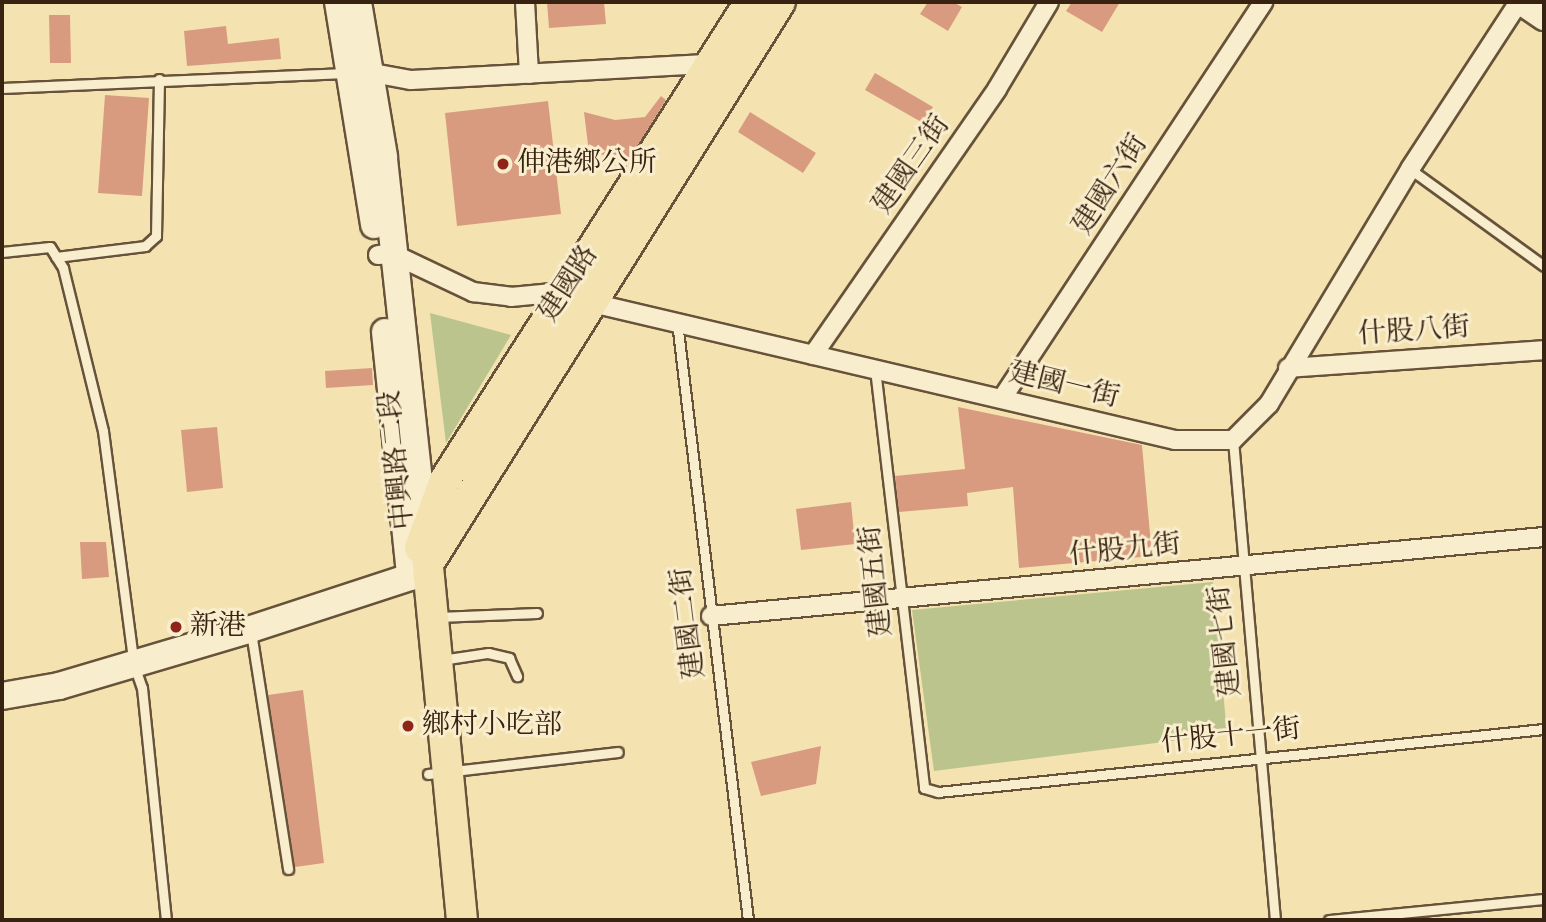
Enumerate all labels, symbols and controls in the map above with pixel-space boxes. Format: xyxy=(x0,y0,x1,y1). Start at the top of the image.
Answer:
street label: 建國三街 xyxy=(866,109,958,221)
street label: 建國六街 xyxy=(1066,129,1156,241)
place label: 伸港鄉公所 xyxy=(517,147,657,181)
marker: 伸港鄉公所 xyxy=(495,156,511,172)
street label: 建國路 xyxy=(532,240,606,328)
street label: 什股八街 xyxy=(1357,311,1471,353)
street label: 建國一街 xyxy=(1006,356,1122,416)
street label: 中興路二段 xyxy=(374,389,422,531)
street label: 建國五街 xyxy=(854,524,900,638)
street label: 什股九街 xyxy=(1068,528,1182,574)
street label: 建國二街 xyxy=(666,565,712,681)
street label: 建國七街 xyxy=(1203,584,1249,698)
place label: 新港 xyxy=(190,610,246,644)
marker: 新港 xyxy=(168,619,184,635)
place label: 鄉村小吃部 xyxy=(422,709,562,743)
street label: 什股十一街 xyxy=(1160,713,1302,761)
marker: 鄉村小吃部 xyxy=(400,718,416,734)

